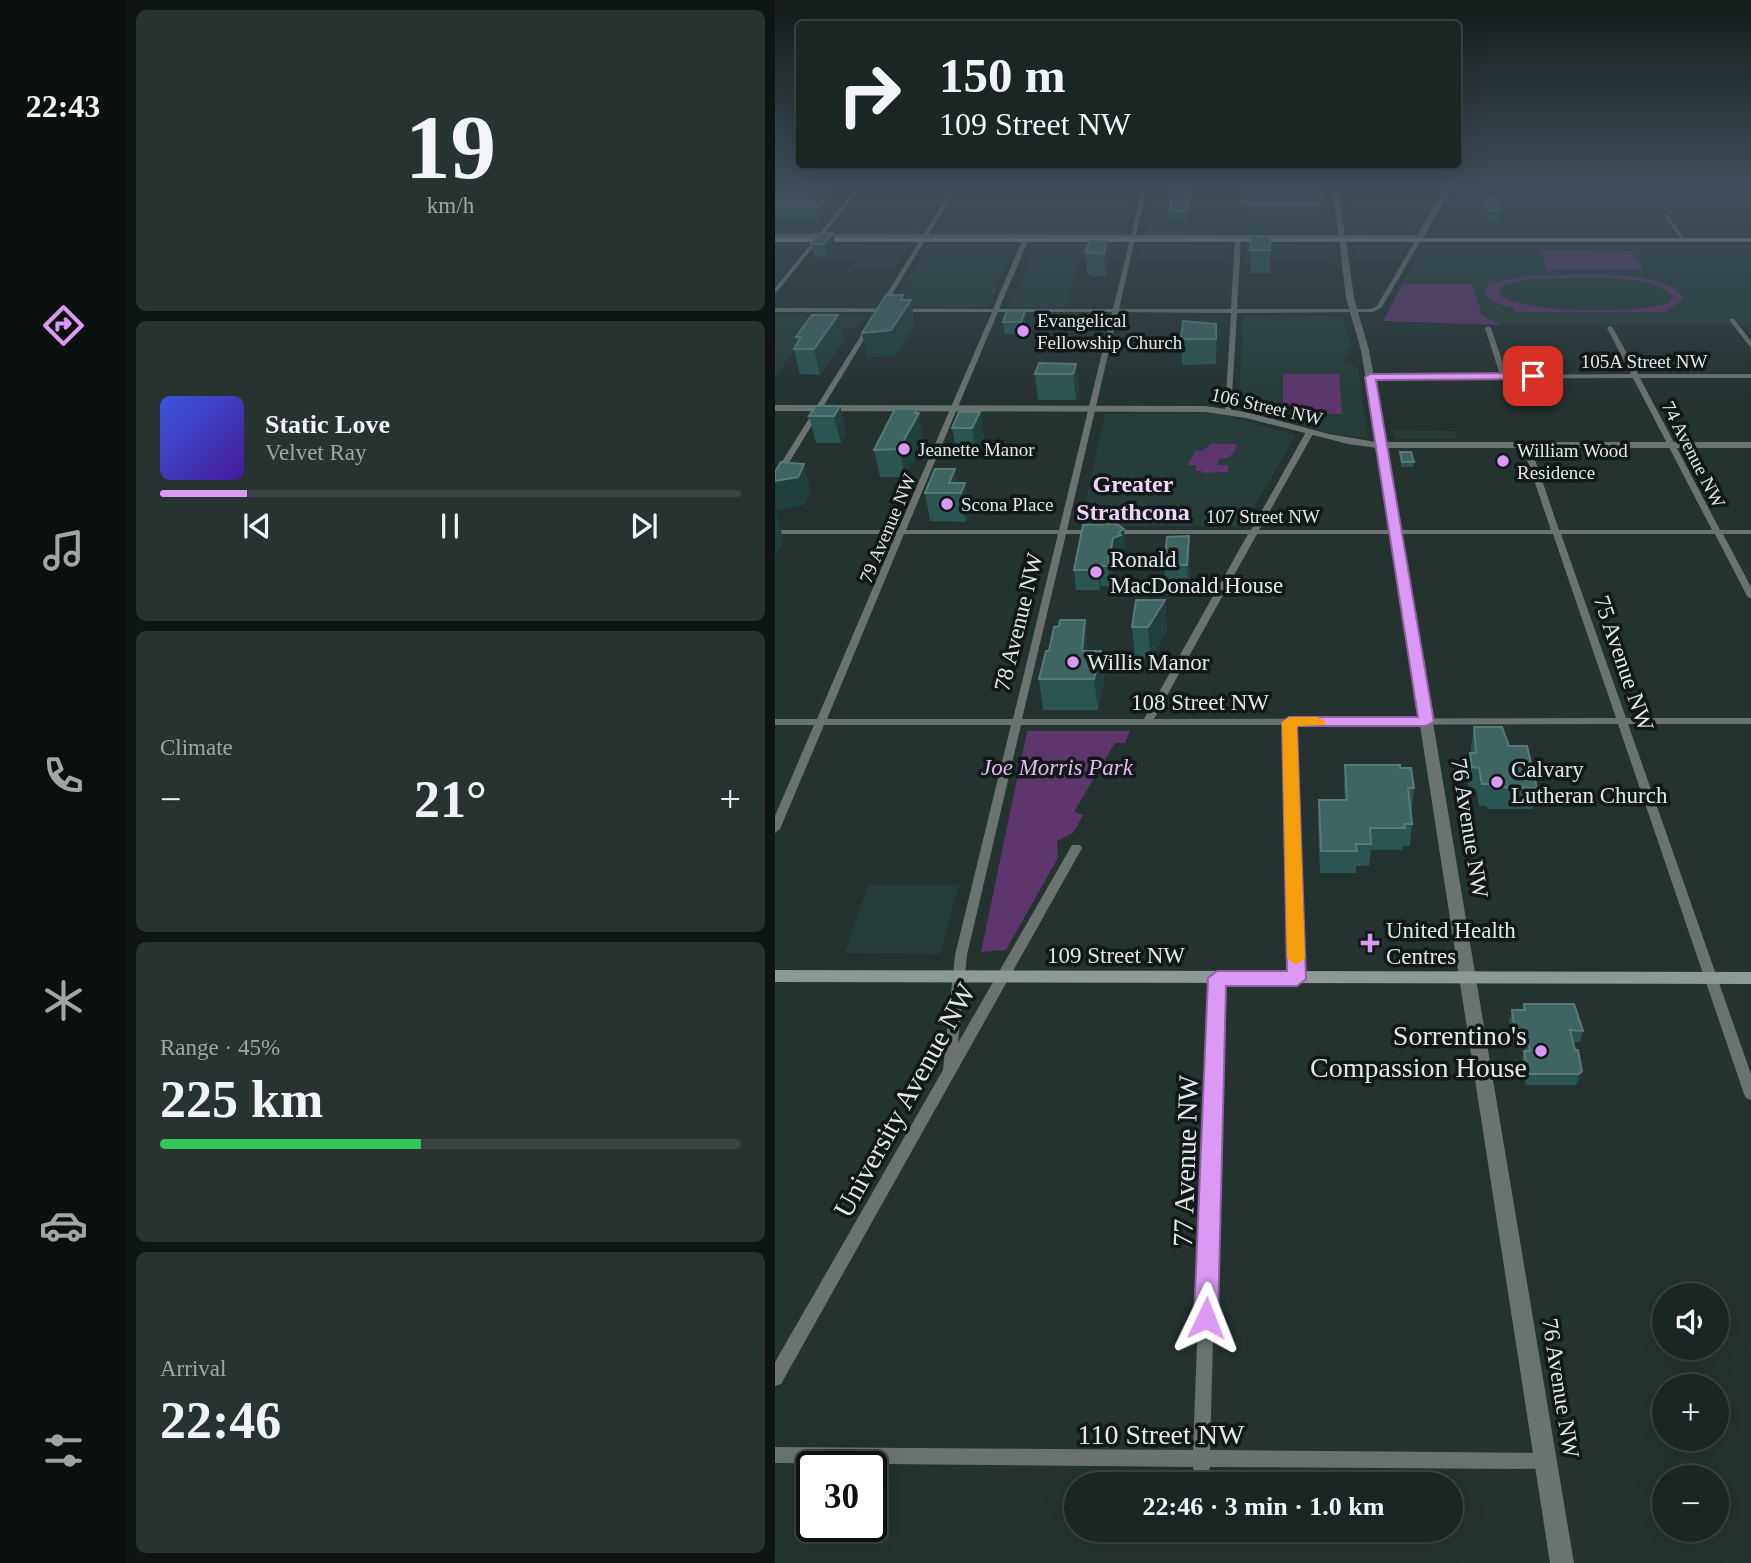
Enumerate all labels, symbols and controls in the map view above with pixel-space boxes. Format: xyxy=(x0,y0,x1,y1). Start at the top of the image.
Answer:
text: 150 m xyxy=(939,48,1066,103)
icon: right xyxy=(824,49,915,140)
text: 22:43 xyxy=(26,88,100,124)
text: 19 xyxy=(405,97,496,198)
text: 109 Street NW xyxy=(939,106,1131,142)
text: km/h xyxy=(427,193,474,218)
icon: directions xyxy=(39,301,88,350)
place label: Evangelical Fellowship Church xyxy=(1037,310,1183,353)
marker: Evangelical Fellowship Church xyxy=(1015,323,1031,339)
pin xyxy=(1503,346,1563,406)
street label: 105A Street NW xyxy=(1581,351,1707,372)
icon: arrive xyxy=(1514,357,1552,395)
street label: 106 Street NW xyxy=(1209,383,1325,430)
street label: 74 Avenue NW xyxy=(1658,397,1729,511)
text: Static Love xyxy=(265,410,390,439)
place label: Jeanette Manor xyxy=(918,439,1035,460)
text: Velvet Ray xyxy=(265,440,367,465)
place label: William Wood Residence xyxy=(1517,440,1628,483)
marker: Jeanette Manor xyxy=(896,441,912,457)
marker: William Wood Residence xyxy=(1495,453,1511,469)
street label: 79 Avenue NW xyxy=(855,470,920,586)
district label: Greater Strathcona xyxy=(1076,471,1190,525)
place label: Scona Place xyxy=(961,494,1053,515)
marker: Scona Place xyxy=(939,496,955,512)
street label: 107 Street NW xyxy=(1206,506,1320,527)
icon: previous xyxy=(238,507,276,545)
icon: pause xyxy=(431,507,469,545)
icon: next xyxy=(625,507,663,545)
icon: music xyxy=(39,526,88,575)
place label: Ronald MacDonald House xyxy=(1110,547,1283,598)
street label: 78 Avenue NW xyxy=(989,550,1048,694)
marker: Ronald MacDonald House xyxy=(1088,564,1104,580)
street label: 75 Avenue NW xyxy=(1589,592,1658,734)
place label: Willis Manor xyxy=(1087,650,1210,675)
marker: Willis Manor xyxy=(1065,654,1081,670)
street label: 108 Street NW xyxy=(1131,690,1269,715)
text: Climate xyxy=(160,735,233,760)
icon: phone xyxy=(39,751,88,800)
park label: Joe Morris Park xyxy=(981,755,1134,780)
street label: 76 Avenue NW xyxy=(1446,756,1493,900)
place label: Calvary Lutheran Church xyxy=(1511,757,1668,808)
text: 21° xyxy=(414,771,487,828)
marker: Calvary Lutheran Church xyxy=(1489,774,1505,790)
text: − xyxy=(160,778,181,820)
text: + xyxy=(720,778,741,820)
place label: United Health Centres xyxy=(1386,918,1516,969)
marker: United Health Centres xyxy=(1360,933,1380,953)
street label: 109 Street NW xyxy=(1047,943,1185,968)
icon: climate xyxy=(39,976,88,1025)
street label: University Avenue NW xyxy=(827,978,982,1222)
place label: Sorrentino's Compassion House xyxy=(1310,1020,1527,1083)
text: Range · 45% xyxy=(160,1035,280,1060)
marker: Sorrentino's Compassion House xyxy=(1533,1043,1549,1059)
text: 225 km xyxy=(160,1071,323,1128)
street label: 77 Avenue NW xyxy=(1167,1074,1204,1248)
icon: car xyxy=(39,1201,88,1250)
position arrow xyxy=(1169,1281,1243,1355)
map controls xyxy=(1652,1283,1729,1542)
button: sound xyxy=(1652,1283,1729,1360)
street label: 76 Avenue NW xyxy=(1537,1316,1584,1460)
text: Arrival xyxy=(160,1356,226,1381)
button: + xyxy=(1652,1374,1729,1451)
text: 22:46 xyxy=(160,1392,281,1449)
street label: 110 Street NW xyxy=(1078,1419,1245,1450)
icon: filters xyxy=(39,1426,88,1475)
speed limit sign: 30 xyxy=(796,1451,887,1542)
button: − xyxy=(1652,1465,1729,1542)
text: 22:46 · 3 min · 1.0 km xyxy=(1143,1492,1384,1521)

